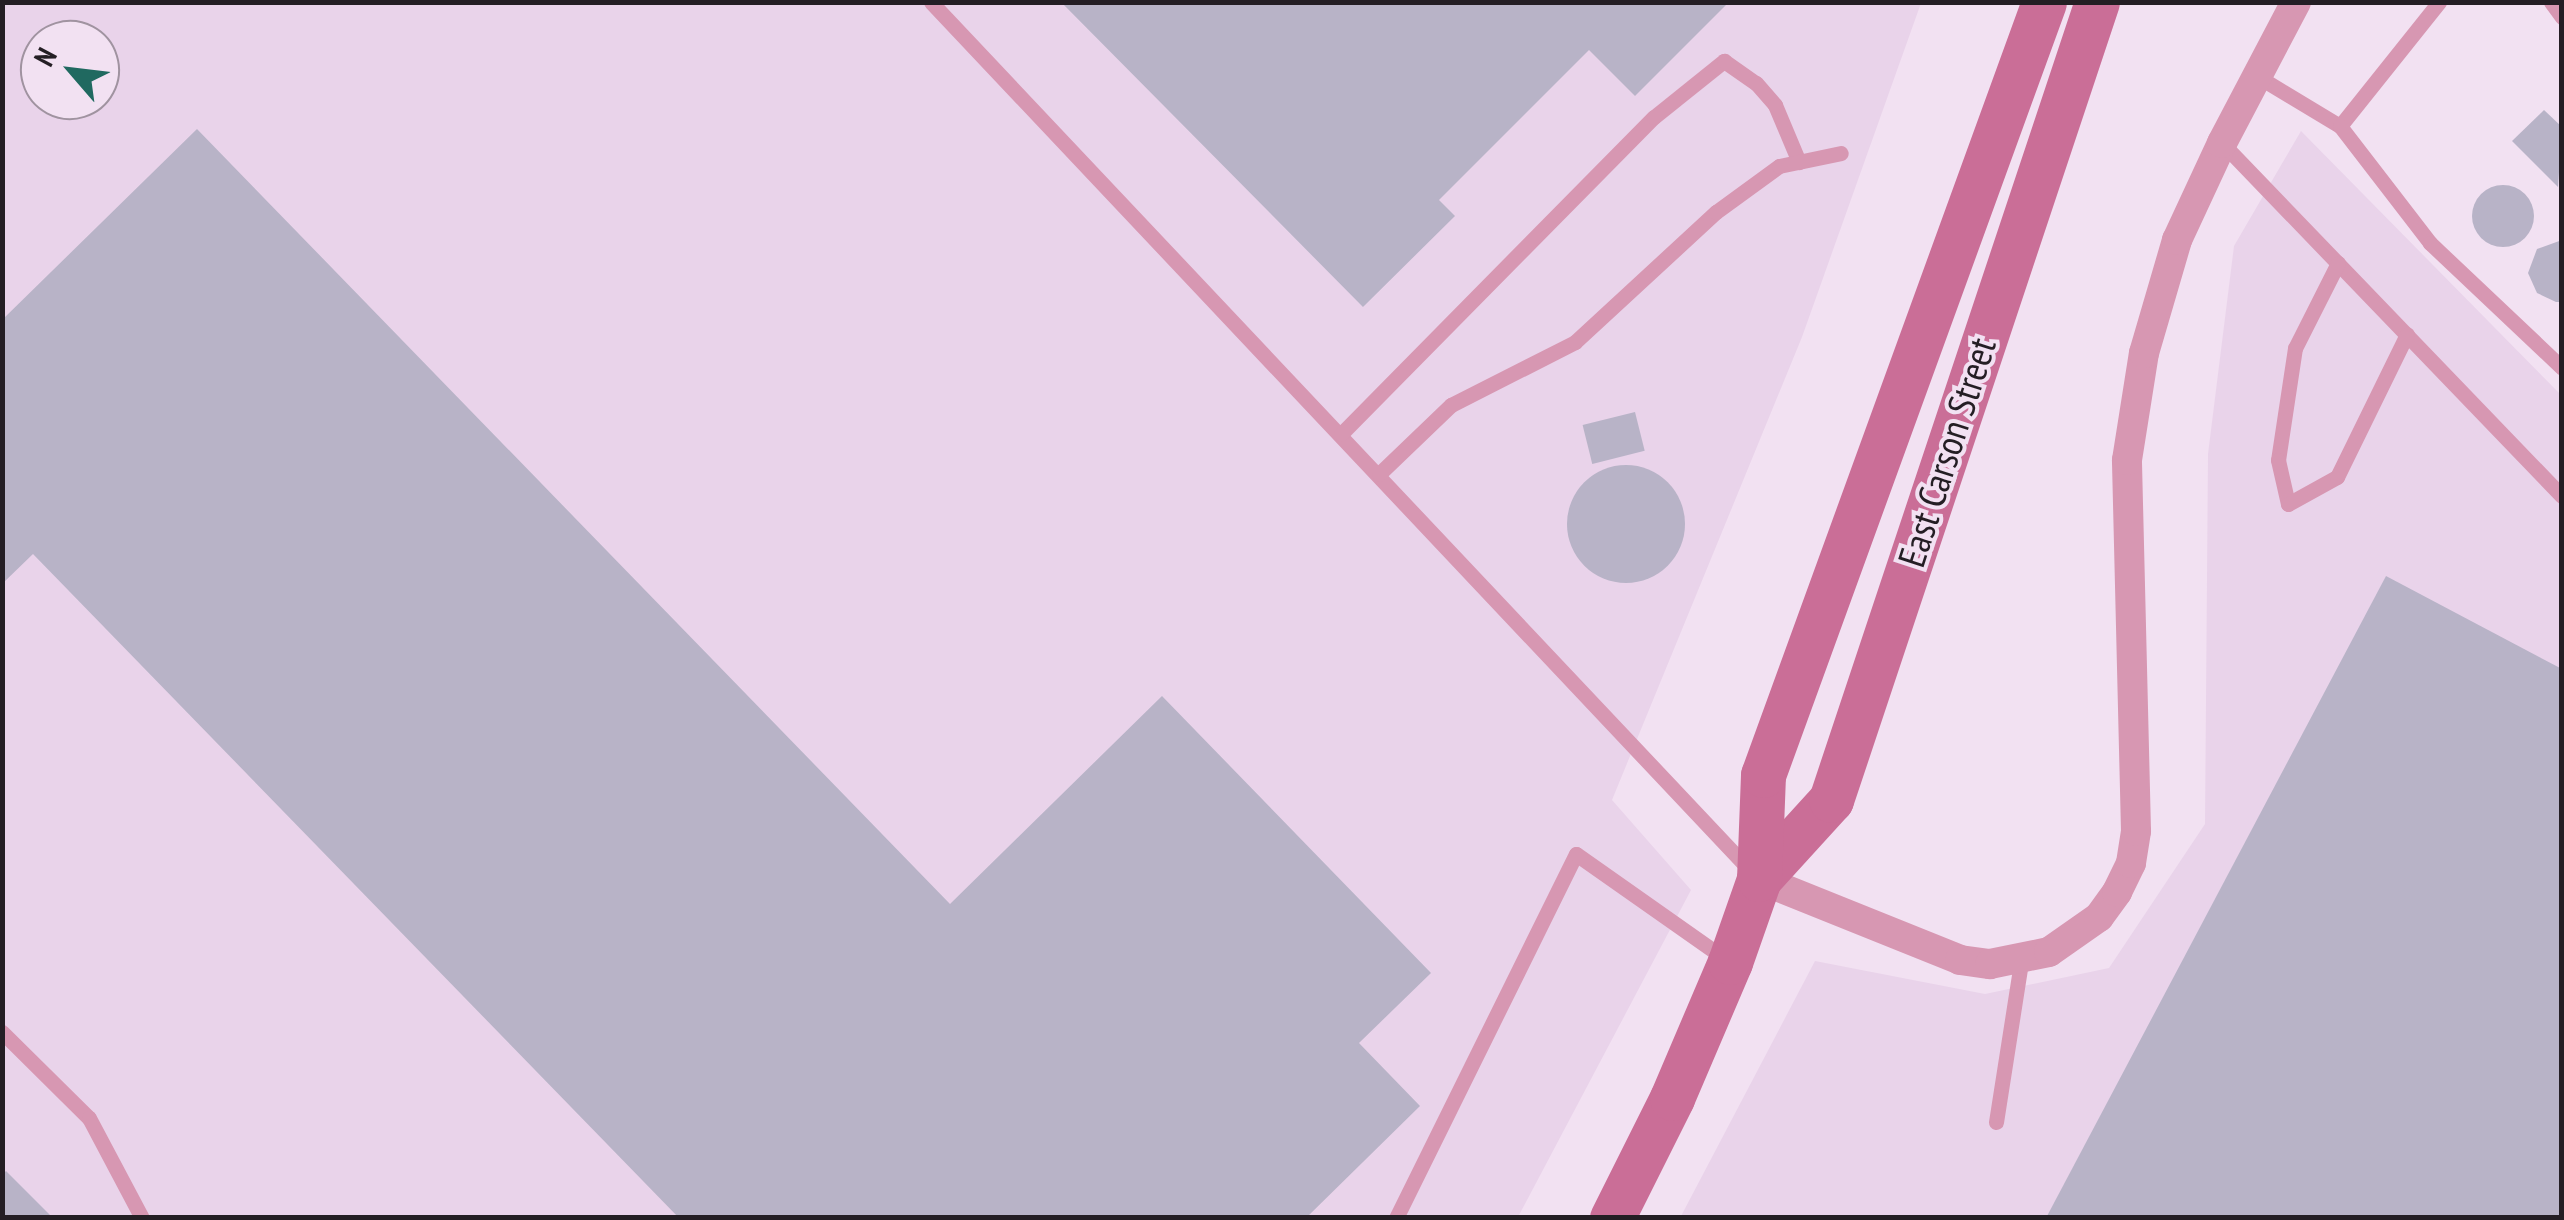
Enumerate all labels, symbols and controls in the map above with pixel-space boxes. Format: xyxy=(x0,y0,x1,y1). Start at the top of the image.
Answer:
north arrow xyxy=(20,20,120,120)
text: N xyxy=(25,41,65,72)
street label: East Carson Street xyxy=(1888,332,2004,572)

